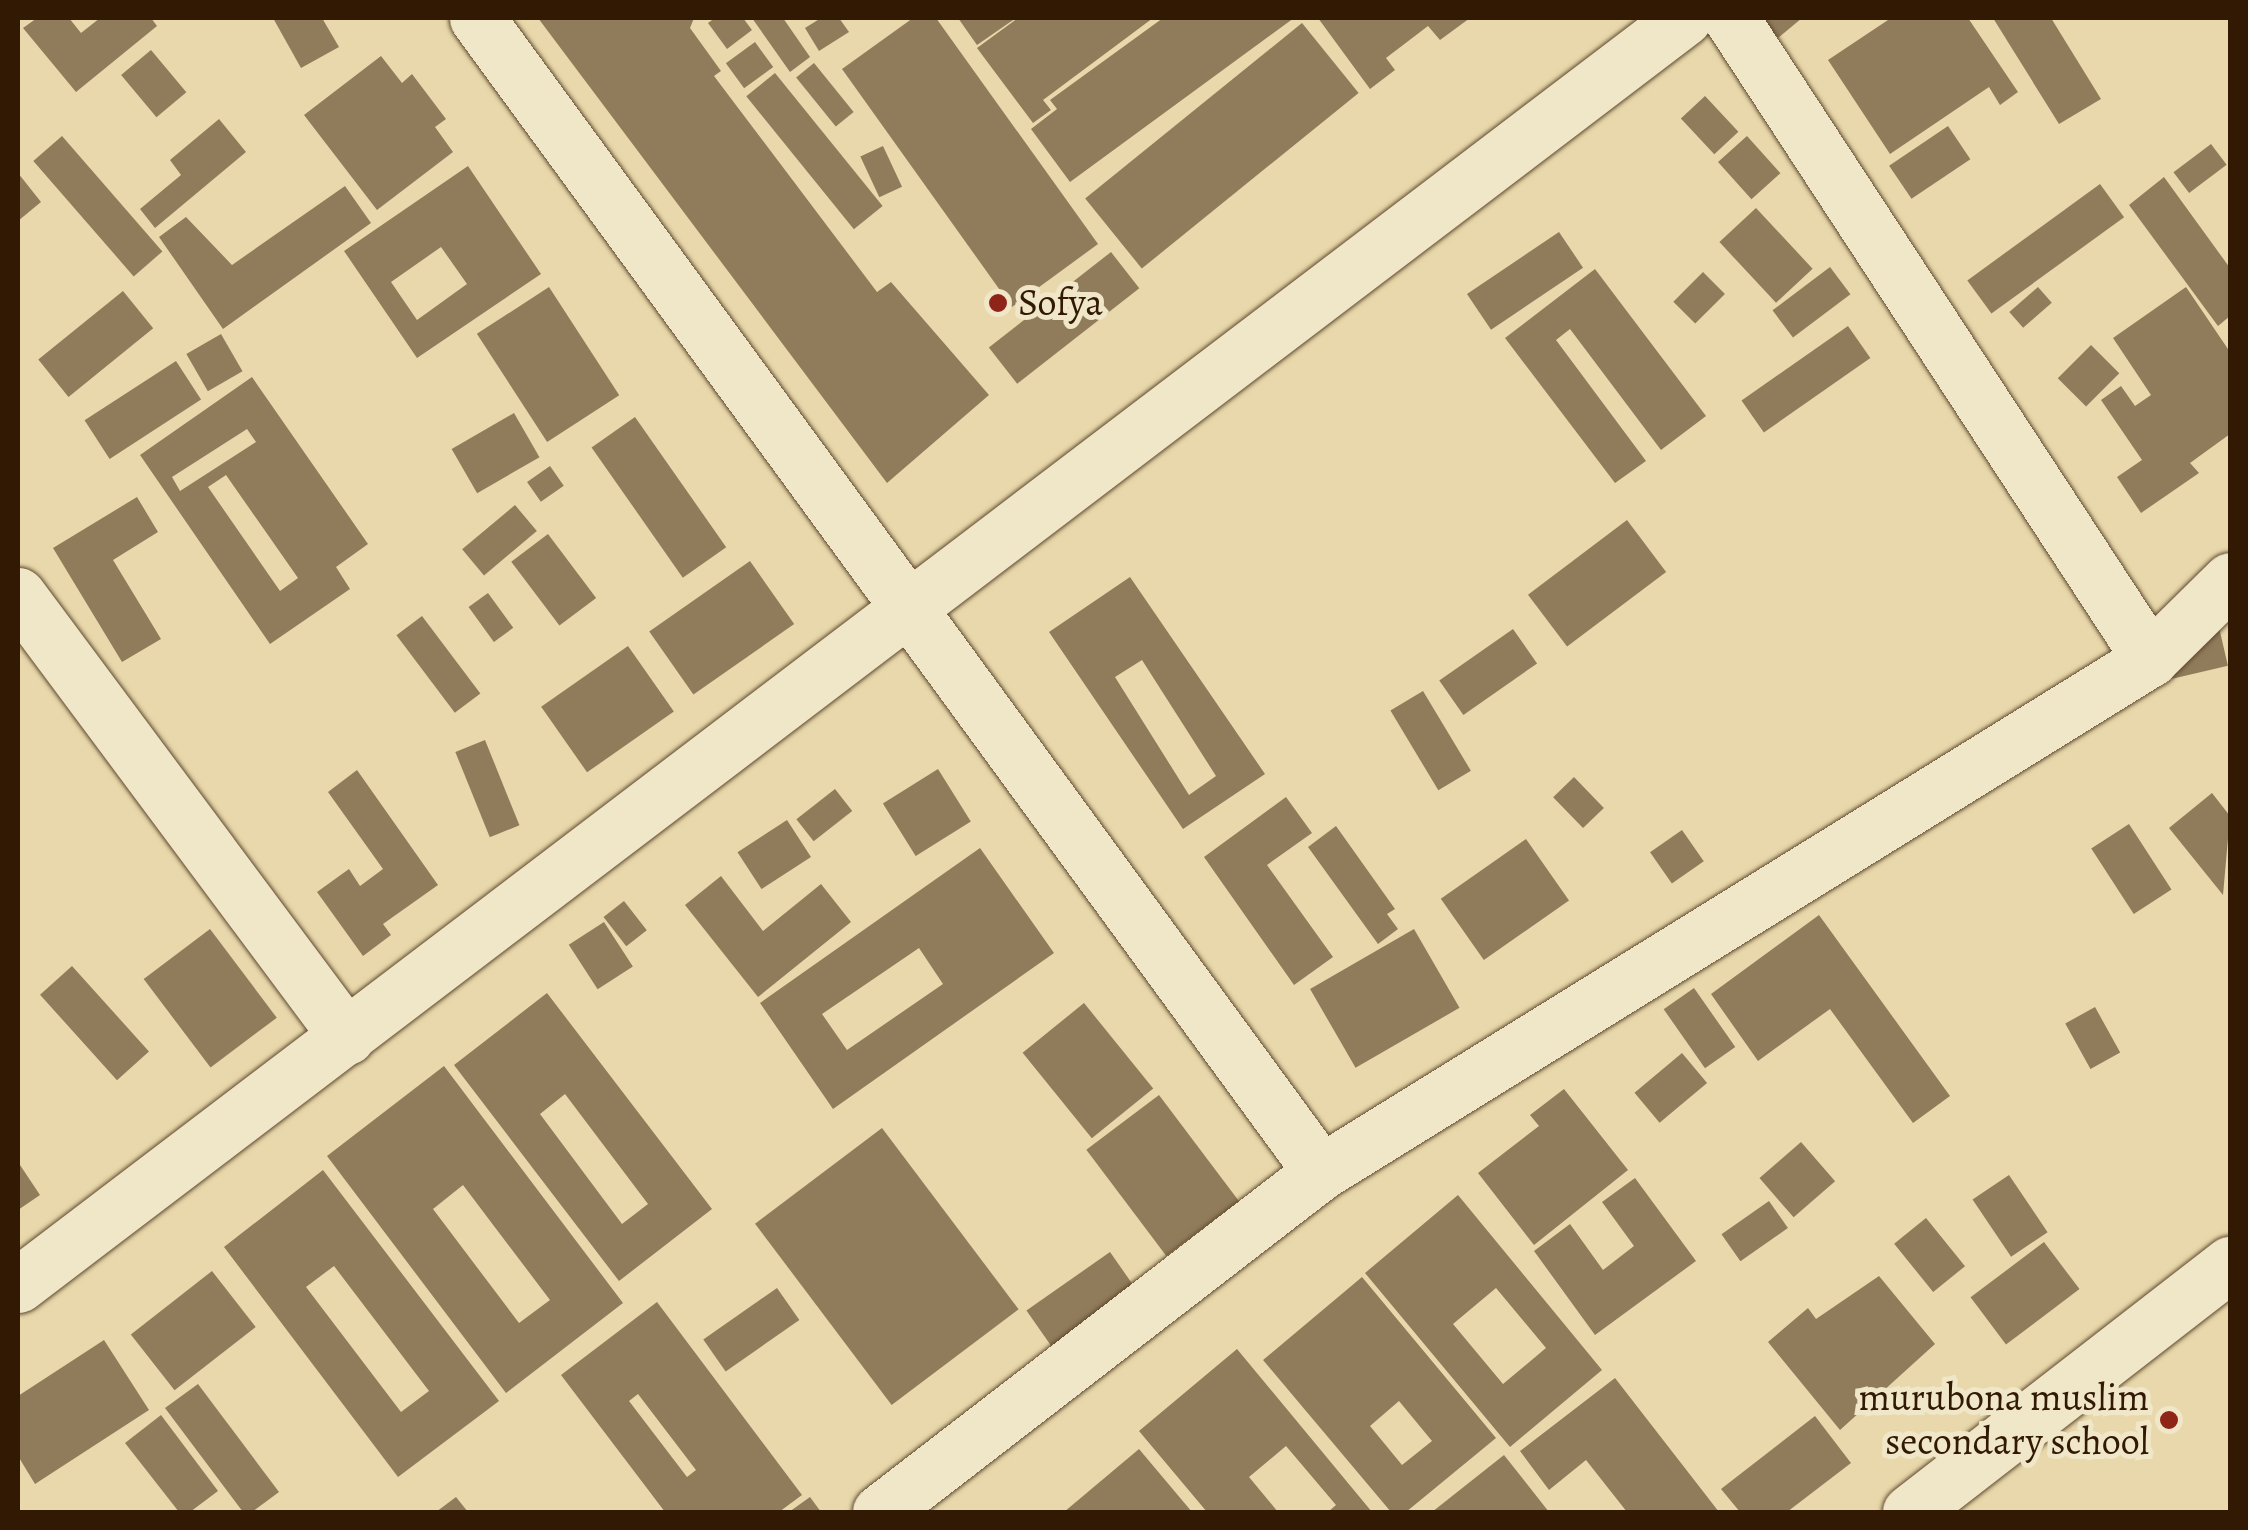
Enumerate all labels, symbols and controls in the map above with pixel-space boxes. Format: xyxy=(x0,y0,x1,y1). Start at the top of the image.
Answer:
place label: Sofya xyxy=(1018,280,1103,326)
marker: Sofya xyxy=(987,292,1009,314)
place label: murubona muslim secondary school xyxy=(1858,1375,2149,1465)
marker: murubona muslim secondary school xyxy=(2158,1409,2180,1431)

